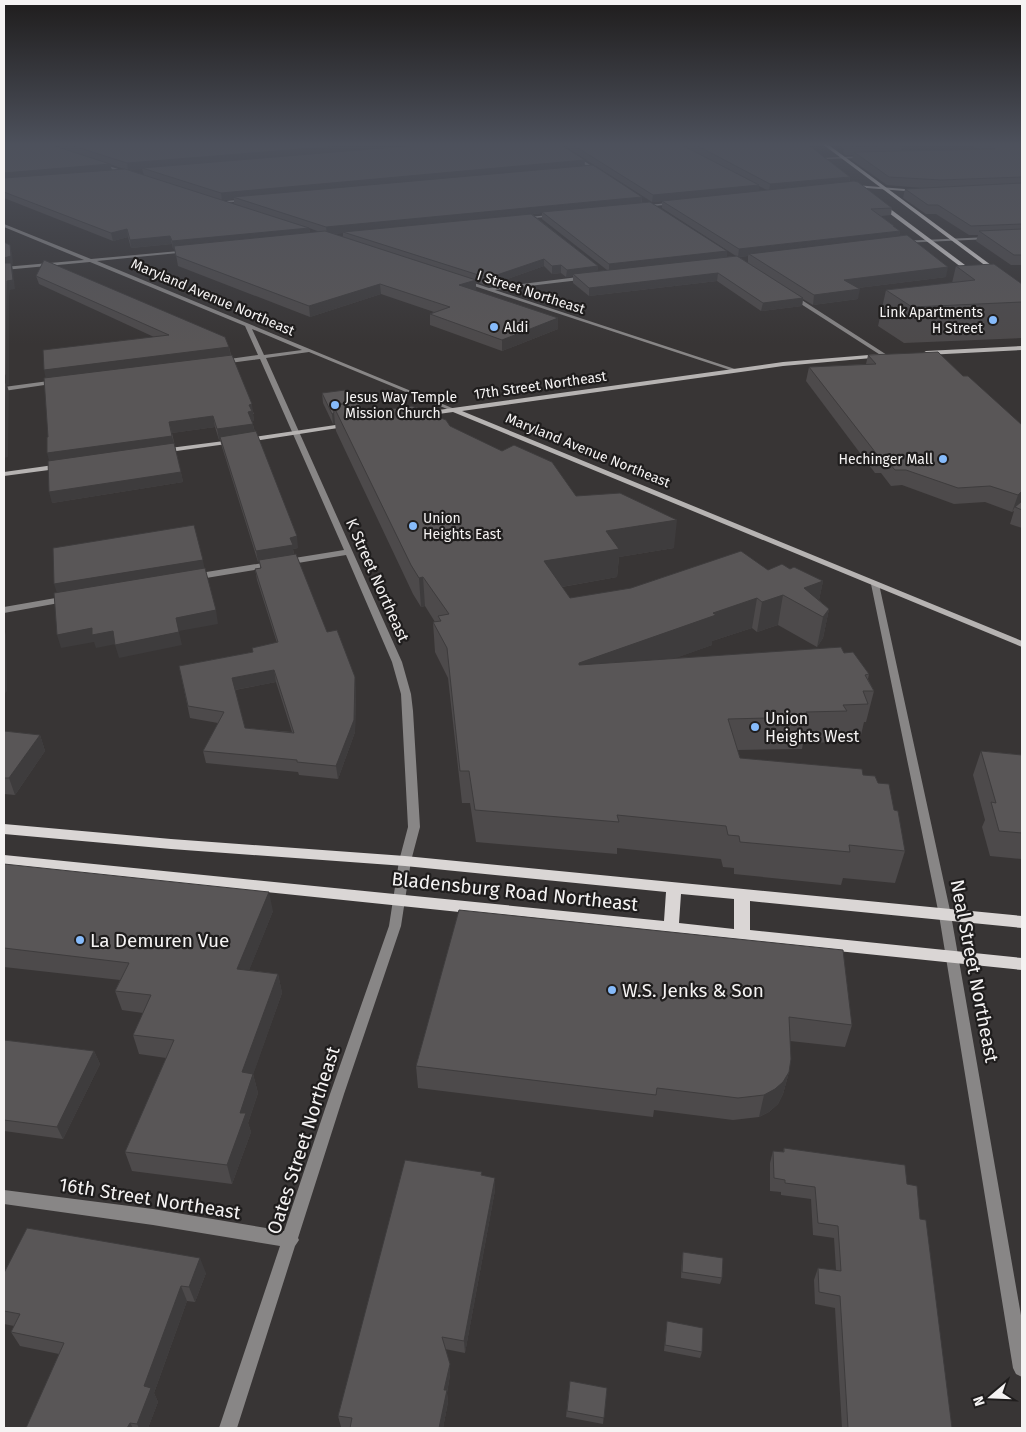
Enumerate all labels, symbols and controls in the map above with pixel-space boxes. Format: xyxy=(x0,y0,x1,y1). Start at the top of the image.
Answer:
street label: Maryland Avenue Northeast xyxy=(129,255,298,340)
street label: I Street Northeast xyxy=(475,267,588,318)
place label: Link Apartments H Street xyxy=(879,304,984,337)
marker: Link Apartments H Street xyxy=(987,314,999,326)
place label: Aldi xyxy=(504,319,528,336)
marker: Aldi xyxy=(488,321,500,333)
street label: 17th Street Northeast xyxy=(473,368,608,403)
place label: Jesus Way Temple Mission Church xyxy=(345,389,457,422)
marker: Jesus Way Temple Mission Church xyxy=(329,399,341,411)
street label: Maryland Avenue Northeast xyxy=(503,410,673,492)
place label: Hechinger Mall xyxy=(838,451,933,468)
marker: Hechinger Mall xyxy=(937,453,949,465)
place label: Union Heights East xyxy=(423,510,502,543)
street label: K Street Northeast xyxy=(342,515,413,645)
marker: Union Heights East xyxy=(407,520,419,532)
place label: Union Heights West xyxy=(765,709,860,746)
marker: Union Heights West xyxy=(749,721,761,733)
street label: Bladensburg Road Northeast xyxy=(391,867,639,916)
street label: Neal Street Northeast xyxy=(945,878,1004,1065)
place label: La Demuren Vue xyxy=(90,929,229,952)
marker: La Demuren Vue xyxy=(74,934,86,946)
place label: W.S. Jenks & Son xyxy=(622,979,764,1002)
marker: W.S. Jenks & Son xyxy=(606,984,618,996)
street label: Oates Street Northeast xyxy=(262,1043,345,1237)
street label: 16th Street Northeast xyxy=(58,1173,242,1224)
north arrow xyxy=(966,1372,1016,1422)
text: N xyxy=(970,1394,989,1408)

